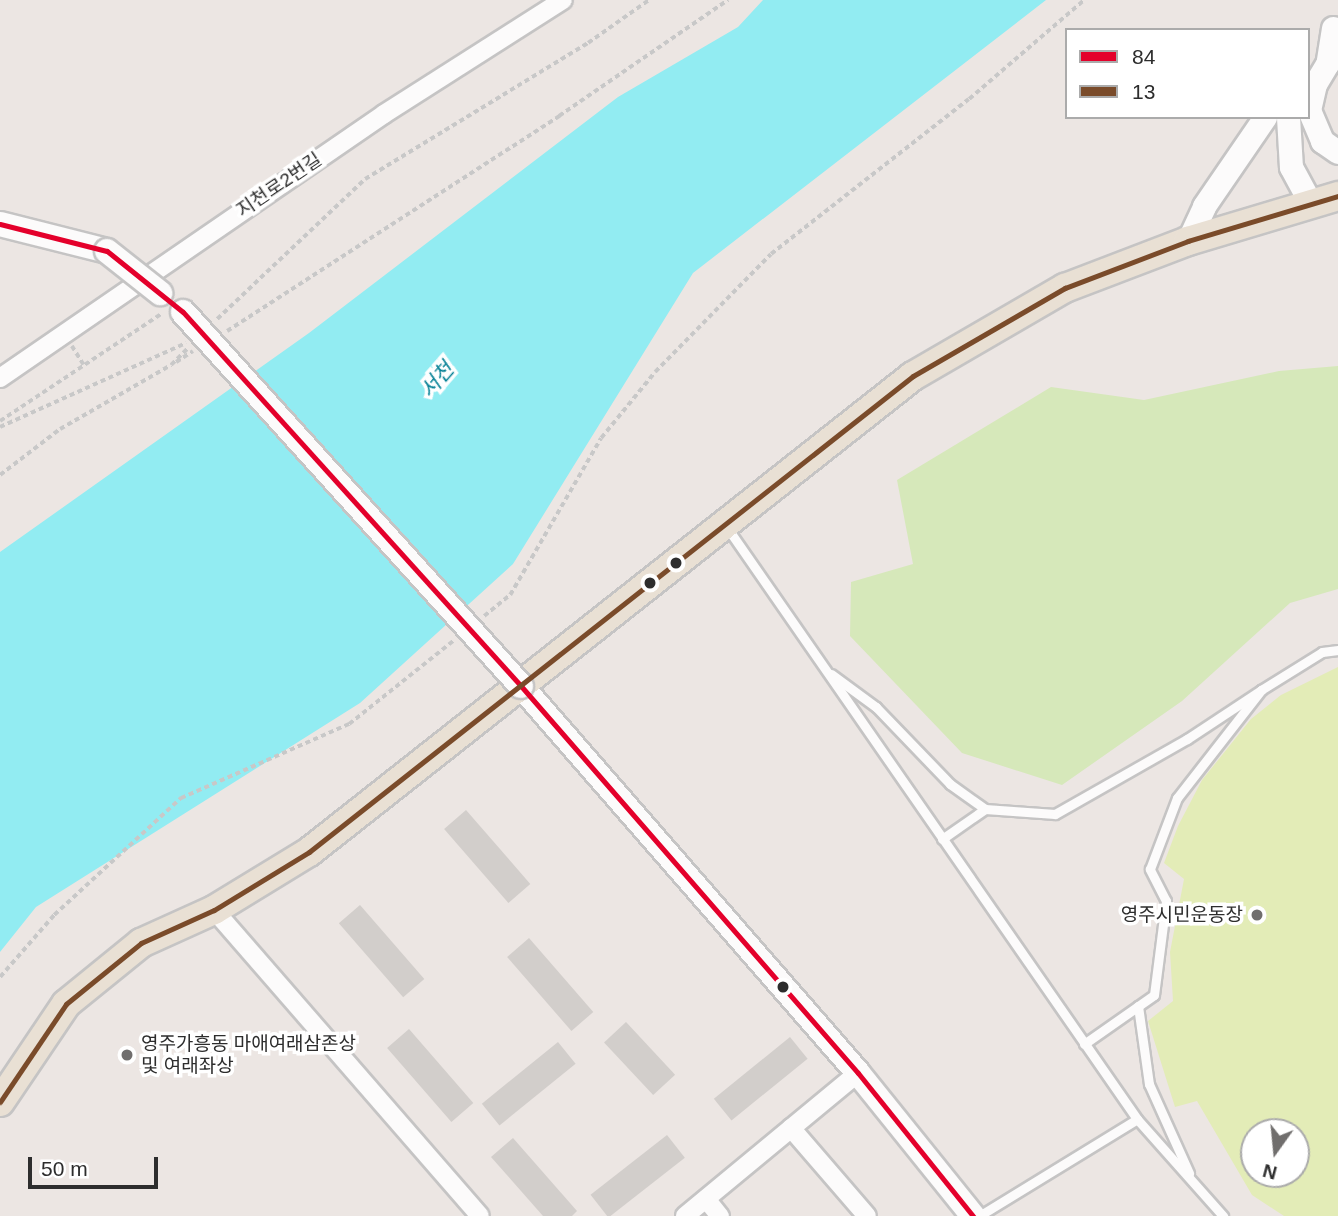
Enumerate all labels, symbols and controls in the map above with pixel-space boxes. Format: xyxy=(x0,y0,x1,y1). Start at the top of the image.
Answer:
legend xyxy=(1065,28,1310,119)
text: 84 xyxy=(1132,45,1155,68)
text: 13 xyxy=(1132,80,1155,103)
street label: 지천로2번길 xyxy=(232,148,326,222)
water label: 서천 xyxy=(415,357,459,403)
unlabelled marker xyxy=(669,556,683,570)
unlabelled marker xyxy=(643,576,657,590)
place label: 영주시민운동장 xyxy=(1121,904,1243,926)
marker: 영주시민운동장 xyxy=(1249,907,1265,923)
unlabelled marker xyxy=(776,980,790,994)
place label: 영주가흥동 마애여래삼존상 및 여래좌상 xyxy=(141,1033,356,1077)
marker: 영주가흥동 마애여래삼존상 및 여래좌상 xyxy=(119,1047,135,1063)
north arrow xyxy=(1240,1118,1310,1188)
scale bar xyxy=(32,1142,161,1186)
text: 50 m xyxy=(41,1157,88,1180)
text: N xyxy=(1261,1160,1279,1184)

